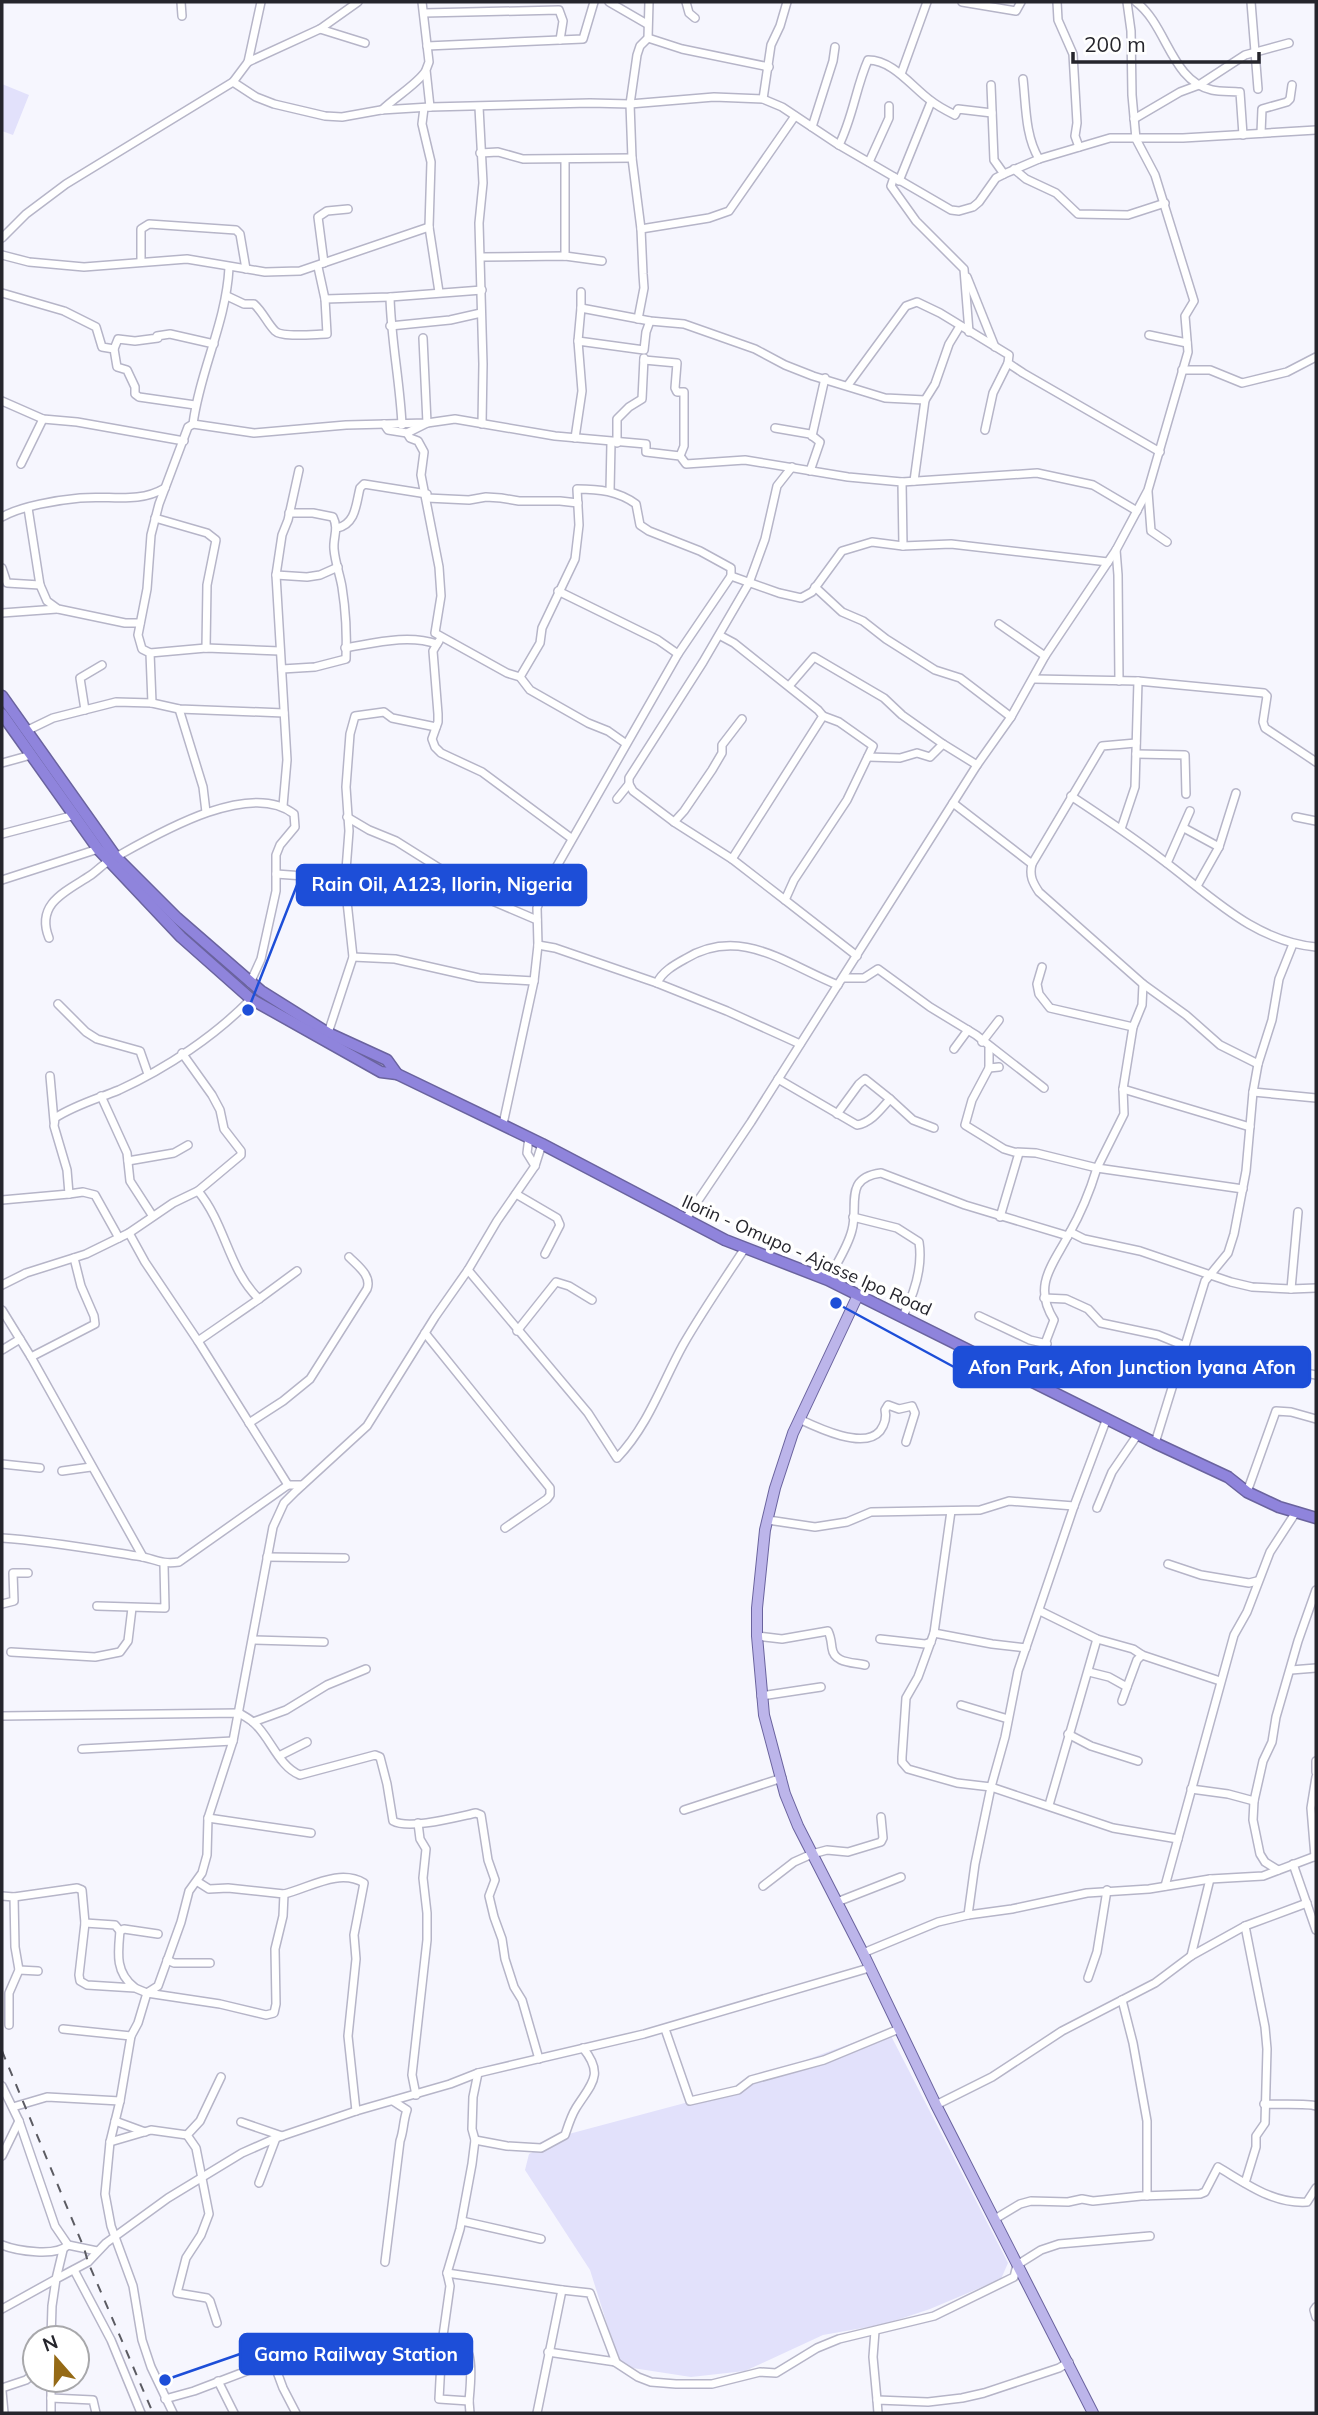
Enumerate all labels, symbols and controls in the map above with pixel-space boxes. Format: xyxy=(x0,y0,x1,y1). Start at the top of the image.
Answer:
scale bar xyxy=(1073,21,1258,65)
text: 200 m xyxy=(1084,31,1146,57)
callout: Rain Oil, A123, Ilorin, Nigeria xyxy=(297,865,586,905)
text: Rain Oil, A123, Ilorin, Nigeria xyxy=(312,872,572,896)
street label: Ilorin - Omupo - Ajasse Ipo Road xyxy=(678,1189,936,1321)
callout: Afon Park, Afon Junction Iyana Afon xyxy=(954,1347,1310,1387)
text: Afon Park, Afon Junction Iyana Afon xyxy=(968,1355,1296,1379)
north arrow xyxy=(21,2324,91,2394)
text: N xyxy=(39,2329,61,2357)
callout: Gamo Railway Station xyxy=(240,2334,472,2374)
text: Gamo Railway Station xyxy=(254,2342,458,2366)

